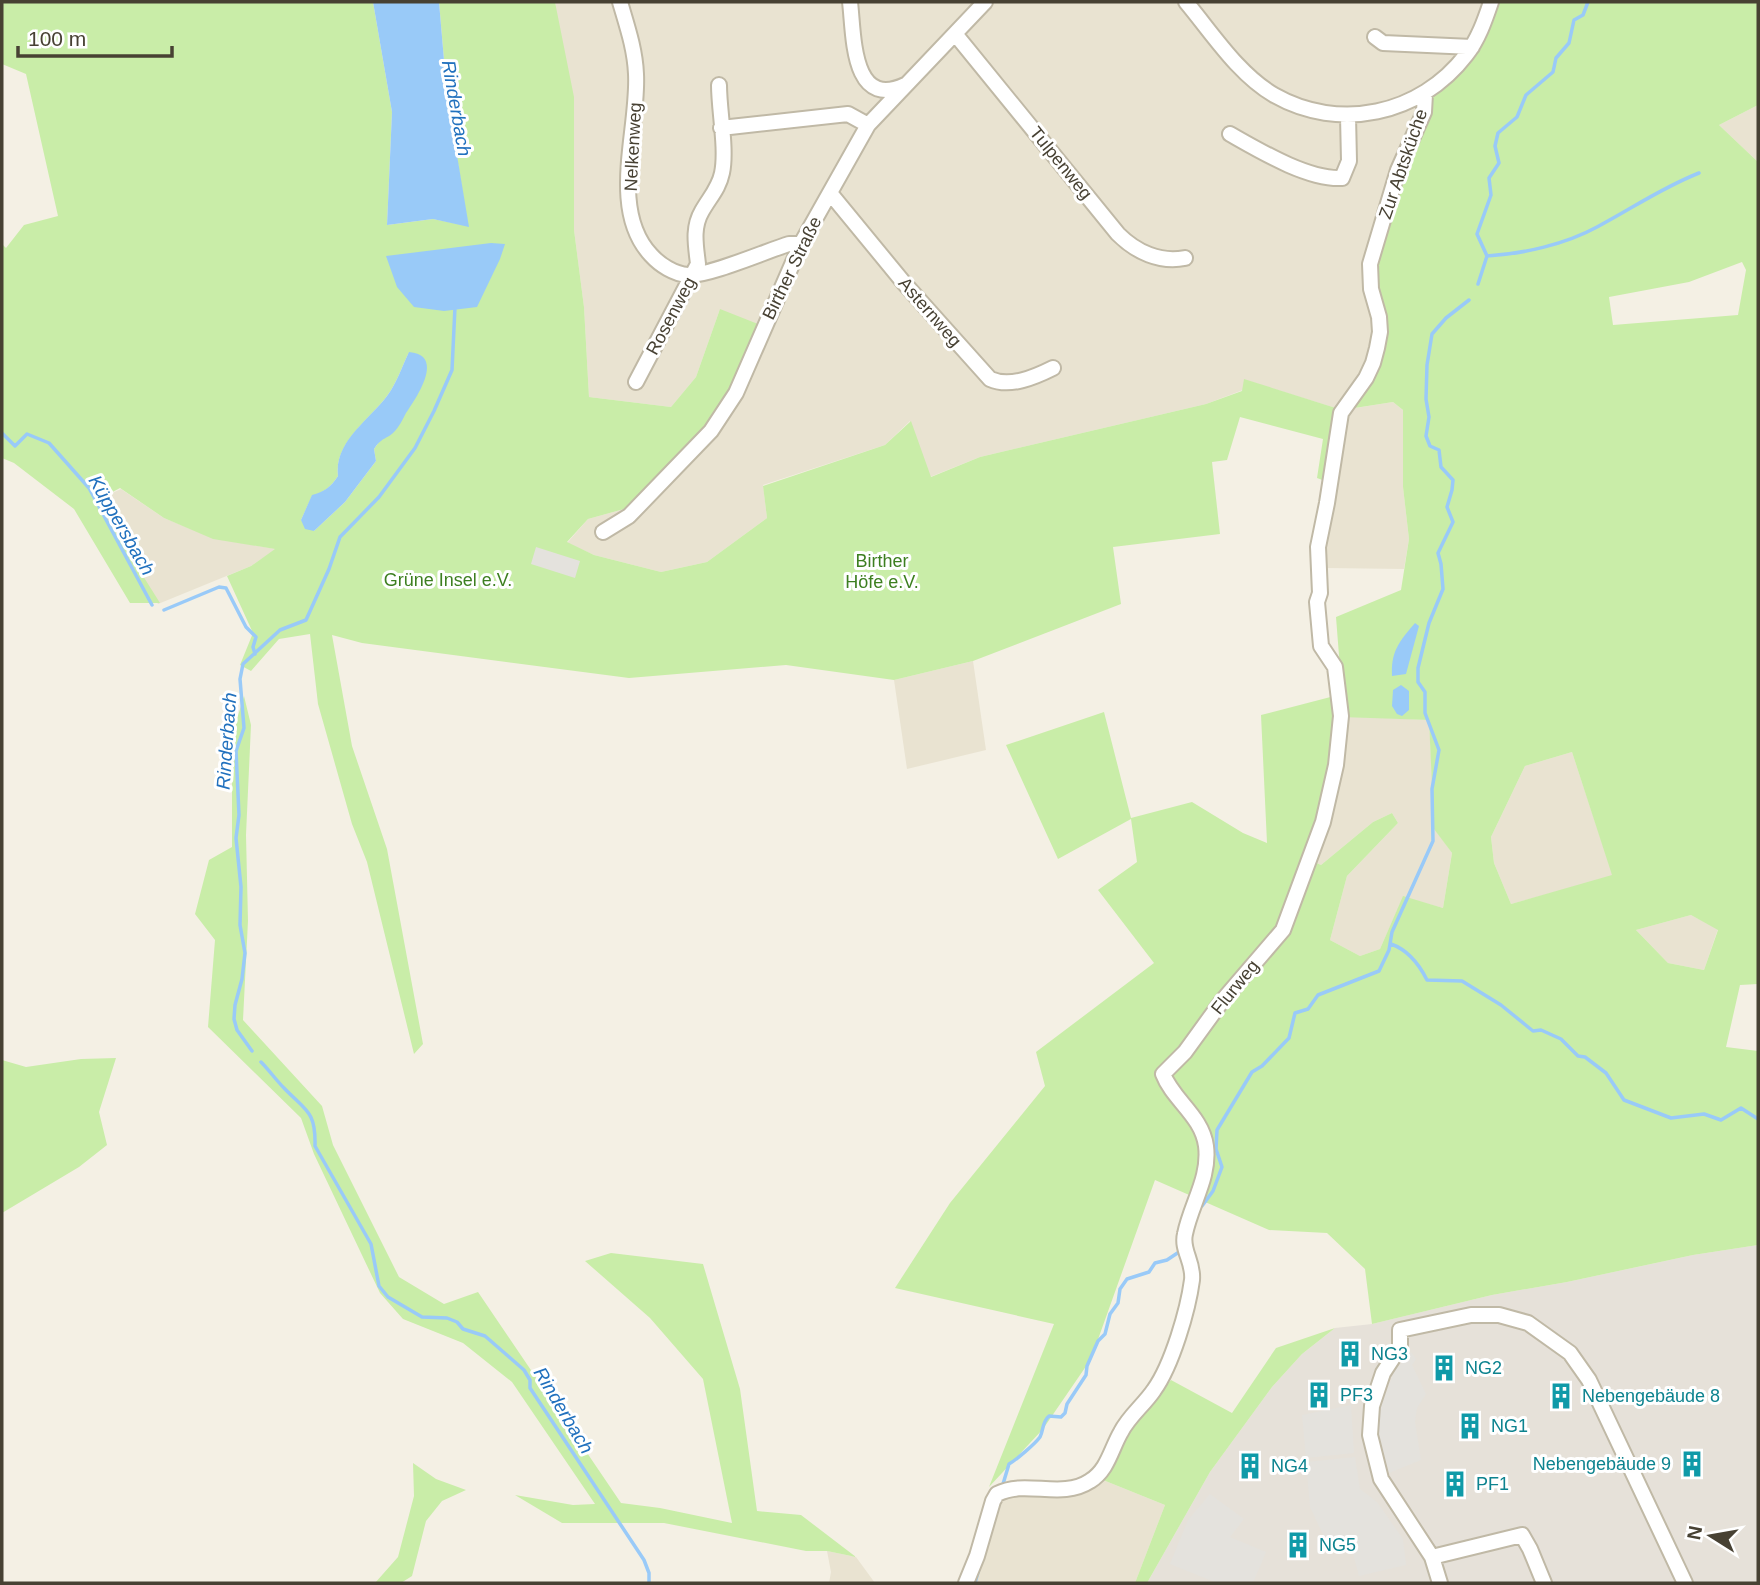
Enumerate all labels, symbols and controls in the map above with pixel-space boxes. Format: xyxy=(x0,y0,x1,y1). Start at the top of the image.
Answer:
scale bar xyxy=(18,14,172,58)
text: 100 m xyxy=(28,27,86,50)
water label: Rinderbach xyxy=(438,58,475,158)
street label: Nelkenweg xyxy=(621,102,645,192)
street label: Zur Abtsküche xyxy=(1375,106,1431,222)
street label: Tulpenweg xyxy=(1026,123,1096,203)
street label: Birther Straße xyxy=(758,213,826,323)
street label: Asternweg xyxy=(895,273,965,351)
street label: Rosenweg xyxy=(642,274,700,358)
water label: Küppersbach xyxy=(84,472,159,579)
park label: Birther Höfe e.V. xyxy=(845,551,919,592)
park label: Grüne Insel e.V. xyxy=(384,570,512,590)
water label: Rinderbach xyxy=(213,692,240,790)
street label: Flurweg xyxy=(1207,956,1263,1018)
building icon: NG3 xyxy=(1335,1339,1365,1369)
place label: NG3 xyxy=(1371,1344,1408,1364)
building icon: NG2 xyxy=(1429,1353,1459,1383)
place label: NG2 xyxy=(1465,1358,1502,1378)
water label: Rinderbach xyxy=(530,1363,598,1457)
building icon: PF3 xyxy=(1304,1380,1334,1410)
building icon: Nebengebäude 8 xyxy=(1546,1381,1576,1411)
place label: PF3 xyxy=(1340,1385,1373,1405)
place label: Nebengebäude 8 xyxy=(1582,1386,1720,1406)
building icon: NG1 xyxy=(1455,1411,1485,1441)
place label: NG1 xyxy=(1491,1416,1528,1436)
building icon: Nebengebäude 9 xyxy=(1677,1449,1707,1479)
building icon: NG4 xyxy=(1235,1451,1265,1481)
place label: Nebengebäude 9 xyxy=(1533,1454,1671,1474)
place label: NG4 xyxy=(1271,1456,1308,1476)
building icon: PF1 xyxy=(1440,1469,1470,1499)
place label: PF1 xyxy=(1476,1474,1509,1494)
north arrow xyxy=(1676,1501,1746,1571)
text: N xyxy=(1683,1524,1706,1542)
building icon: NG5 xyxy=(1283,1530,1313,1560)
place label: NG5 xyxy=(1319,1535,1356,1555)

